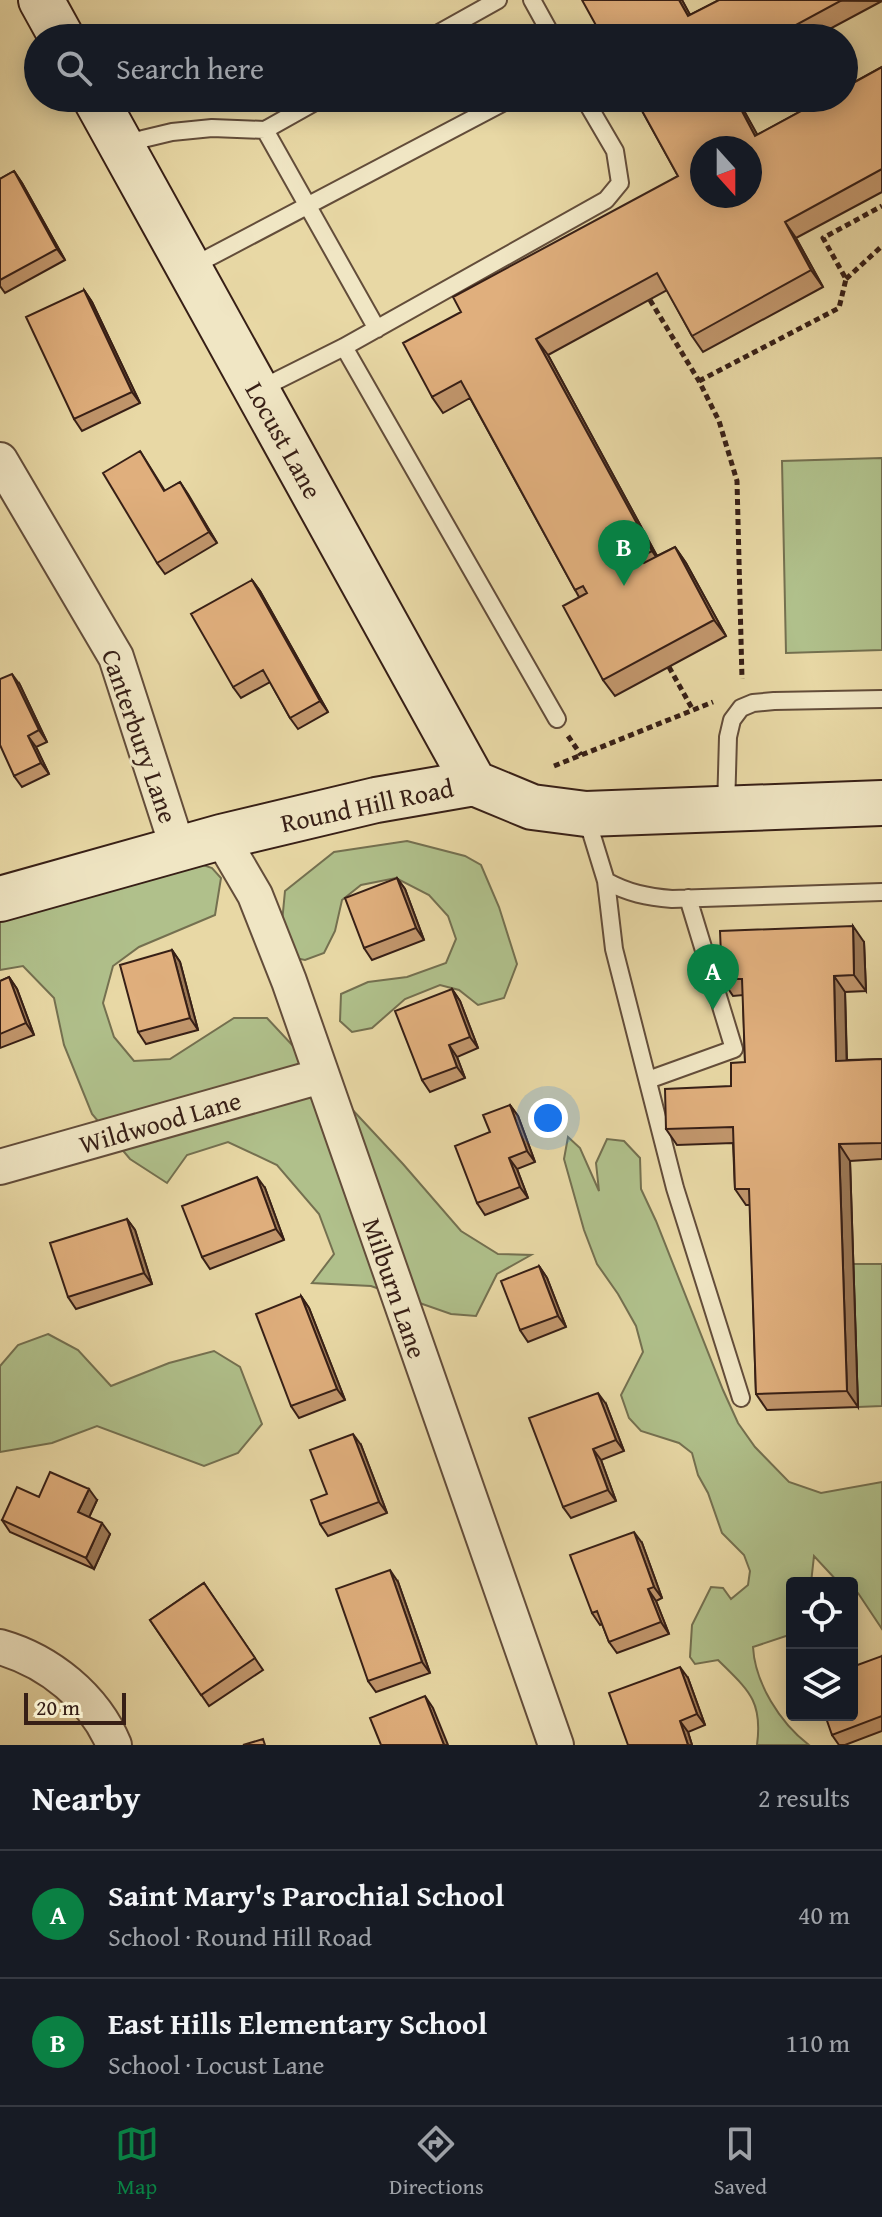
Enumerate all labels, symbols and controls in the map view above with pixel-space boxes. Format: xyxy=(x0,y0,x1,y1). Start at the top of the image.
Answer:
search box xyxy=(24,24,858,112)
icon: search xyxy=(52,46,96,90)
text: Search here xyxy=(116,46,264,90)
north arrow xyxy=(690,136,762,208)
street label: Locust Lane xyxy=(236,374,332,506)
pin: B xyxy=(598,520,650,586)
street label: Canterbury Lane xyxy=(92,644,188,828)
street label: Round Hill Road xyxy=(277,768,457,842)
pin: A xyxy=(687,944,739,1010)
street label: Wildwood Lane xyxy=(75,1080,245,1164)
your location xyxy=(528,1098,568,1138)
street label: Milburn Lane xyxy=(353,1213,437,1363)
map controls xyxy=(786,1577,858,1721)
button: locate xyxy=(786,1577,858,1649)
button: layers xyxy=(786,1649,858,1721)
scale bar xyxy=(24,1689,126,1725)
text: 20 m xyxy=(36,1691,80,1723)
text: Nearby xyxy=(32,1773,141,1822)
text: 2 results xyxy=(758,1778,850,1817)
text: Saint Mary's Parochial School xyxy=(108,1873,504,1917)
text: A xyxy=(50,1895,66,1934)
text: 40 m xyxy=(798,1895,850,1934)
text: School · Round Hill Road xyxy=(108,1917,372,1956)
text: East Hills Elementary School xyxy=(108,2001,487,2045)
text: B xyxy=(50,2023,66,2062)
text: 110 m xyxy=(785,2023,850,2062)
text: School · Locust Lane xyxy=(108,2045,325,2084)
tab: Map xyxy=(115,2122,159,2202)
tab: Directions xyxy=(389,2122,484,2202)
tab: Saved xyxy=(714,2122,767,2202)

